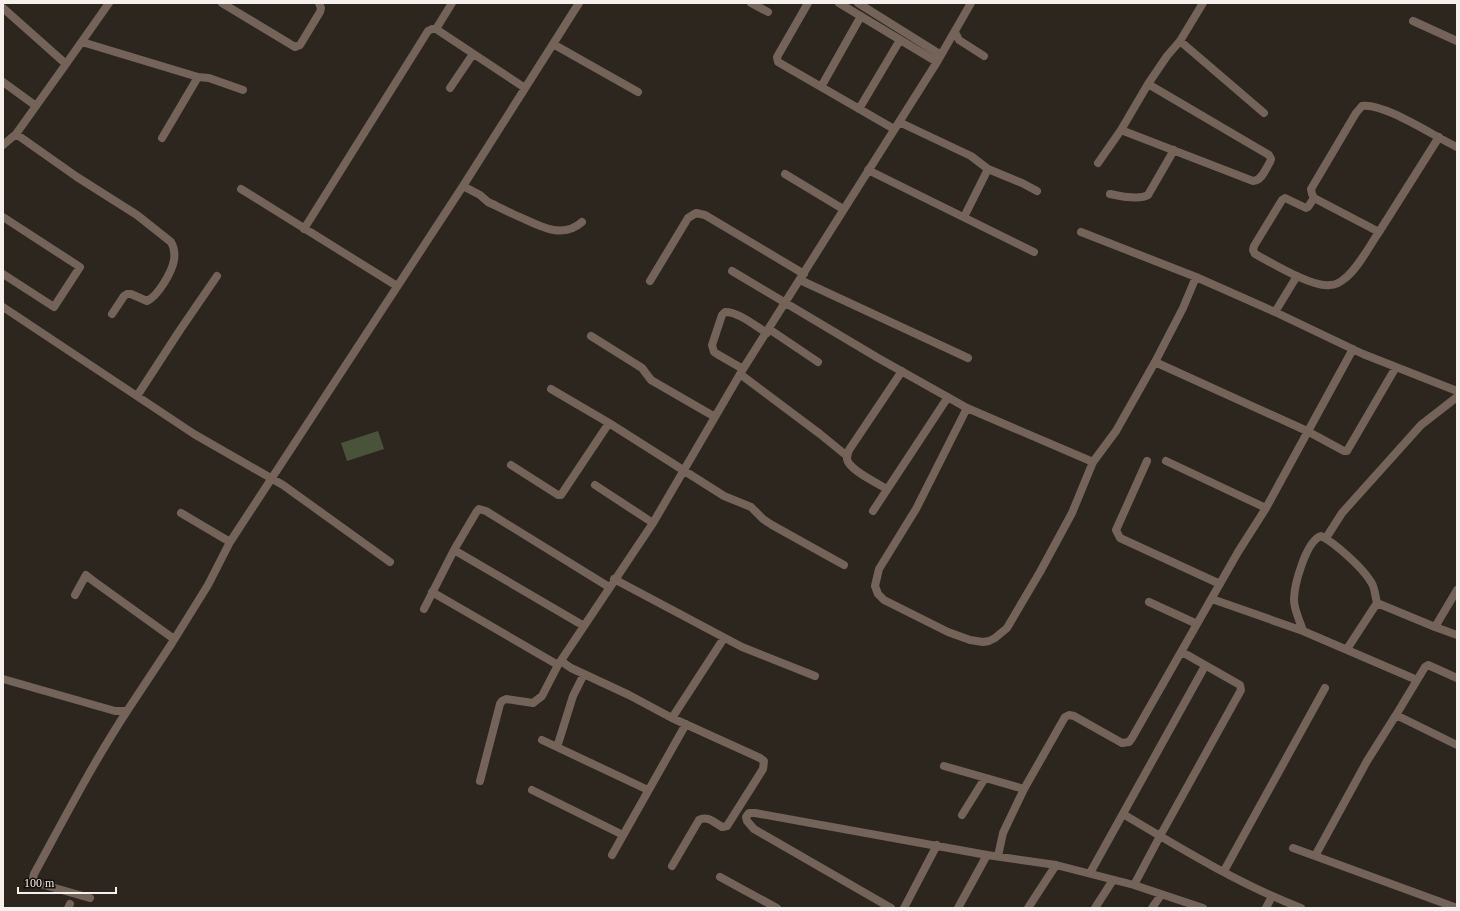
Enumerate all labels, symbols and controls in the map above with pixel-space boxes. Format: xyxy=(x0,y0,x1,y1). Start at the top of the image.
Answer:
scale bar xyxy=(18,869,116,895)
text: 100 m xyxy=(24,876,55,890)

